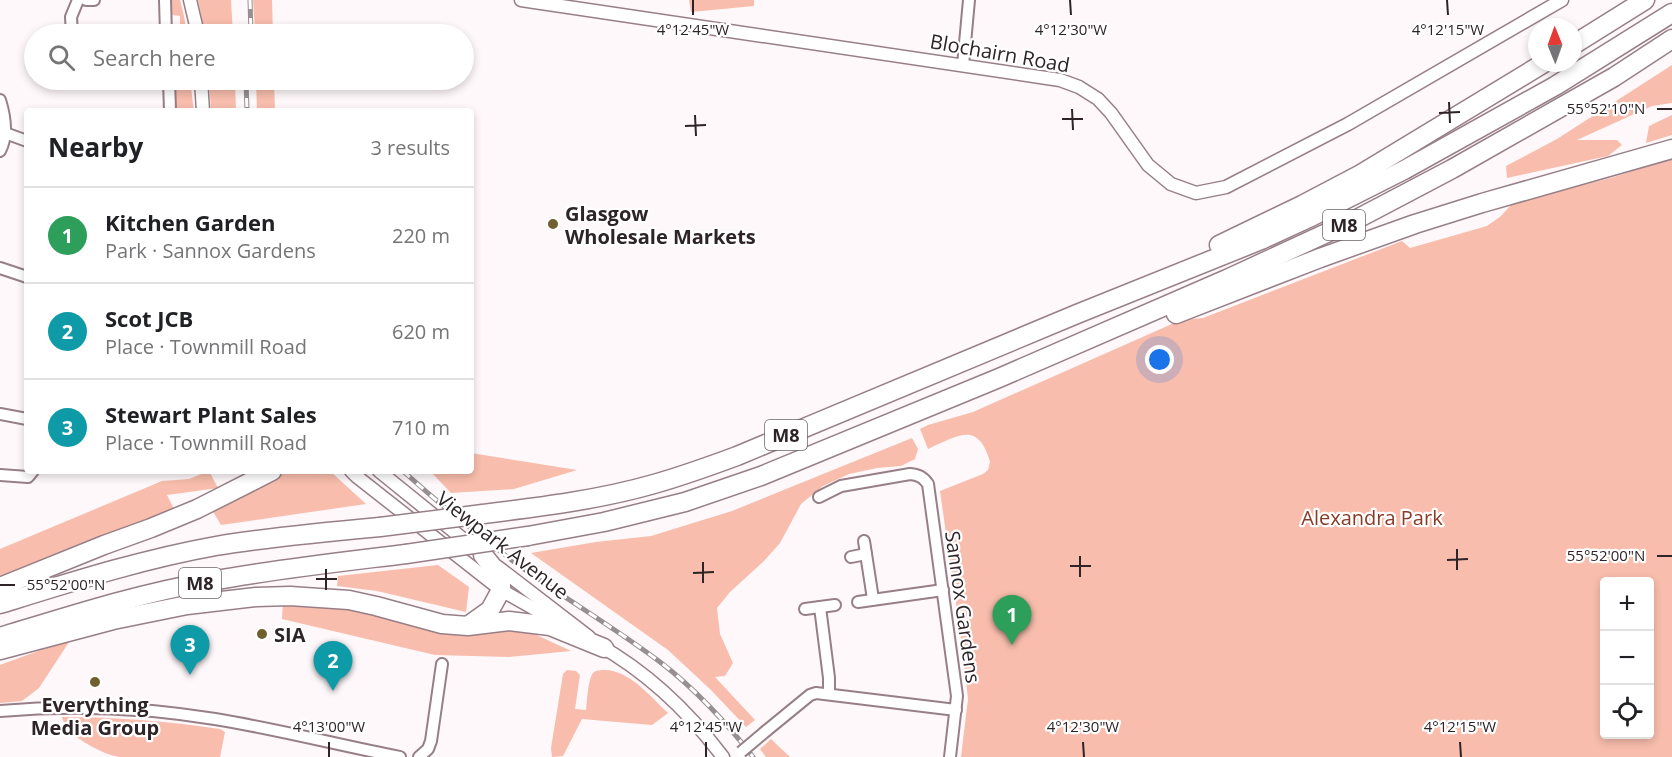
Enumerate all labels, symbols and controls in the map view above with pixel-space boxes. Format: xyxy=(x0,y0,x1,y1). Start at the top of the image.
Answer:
north arrow xyxy=(1528,18,1582,72)
text: 4°12'45"W xyxy=(657,19,729,39)
text: 4°12'30"W xyxy=(1035,19,1107,39)
text: 4°12'15"W xyxy=(1412,19,1484,39)
search box xyxy=(24,24,474,90)
street label: Blochairn Road xyxy=(928,27,1072,79)
icon: search xyxy=(45,41,78,74)
text: Search here xyxy=(93,42,216,72)
text: 55°52'10"N xyxy=(1567,98,1645,118)
text: Nearby xyxy=(48,129,143,165)
text: 3 results xyxy=(370,134,450,161)
place label: Glasgow Wholesale Markets xyxy=(565,200,756,250)
text: Kitchen Garden xyxy=(105,207,275,237)
road number: M8 xyxy=(1323,210,1365,240)
marker: Glasgow Wholesale Markets xyxy=(546,217,560,231)
text: 1 xyxy=(62,222,73,249)
text: 220 m xyxy=(392,222,450,249)
text: Park · Sannox Gardens xyxy=(105,237,316,264)
text: Scot JCB xyxy=(105,303,193,333)
text: 2 xyxy=(62,318,73,345)
text: 620 m xyxy=(392,318,450,345)
text: Place · Townmill Road xyxy=(105,333,307,360)
your location xyxy=(1145,345,1174,374)
text: Stewart Plant Sales xyxy=(105,399,317,429)
text: 3 xyxy=(62,414,73,441)
text: 710 m xyxy=(392,414,450,441)
road number: M8 xyxy=(765,420,807,450)
text: Place · Townmill Road xyxy=(105,429,307,456)
street label: Viewpark Avenue xyxy=(431,485,575,605)
park label: Alexandra Park xyxy=(1301,504,1443,531)
street label: Sannox Gardens xyxy=(939,529,987,685)
text: 55°52'00"N xyxy=(1567,545,1645,565)
road number: M8 xyxy=(179,568,221,598)
text: 55°52'00"N xyxy=(27,574,105,594)
map controls xyxy=(1600,577,1654,739)
button: + xyxy=(1600,577,1654,631)
pin: 1 xyxy=(992,596,1032,645)
place label: SIA xyxy=(274,621,306,648)
pin: 3 xyxy=(170,626,210,675)
marker: SIA xyxy=(255,627,269,641)
button: − xyxy=(1600,631,1654,685)
pin: 2 xyxy=(314,642,352,691)
marker: Everything Media Group xyxy=(88,675,102,689)
button: locate xyxy=(1600,685,1654,739)
place label: Everything Media Group xyxy=(31,691,159,741)
text: 4°13'00"W xyxy=(293,716,365,736)
text: 4°12'45"W xyxy=(670,716,742,736)
text: 4°12'30"W xyxy=(1047,716,1119,736)
text: 4°12'15"W xyxy=(1424,716,1496,736)

